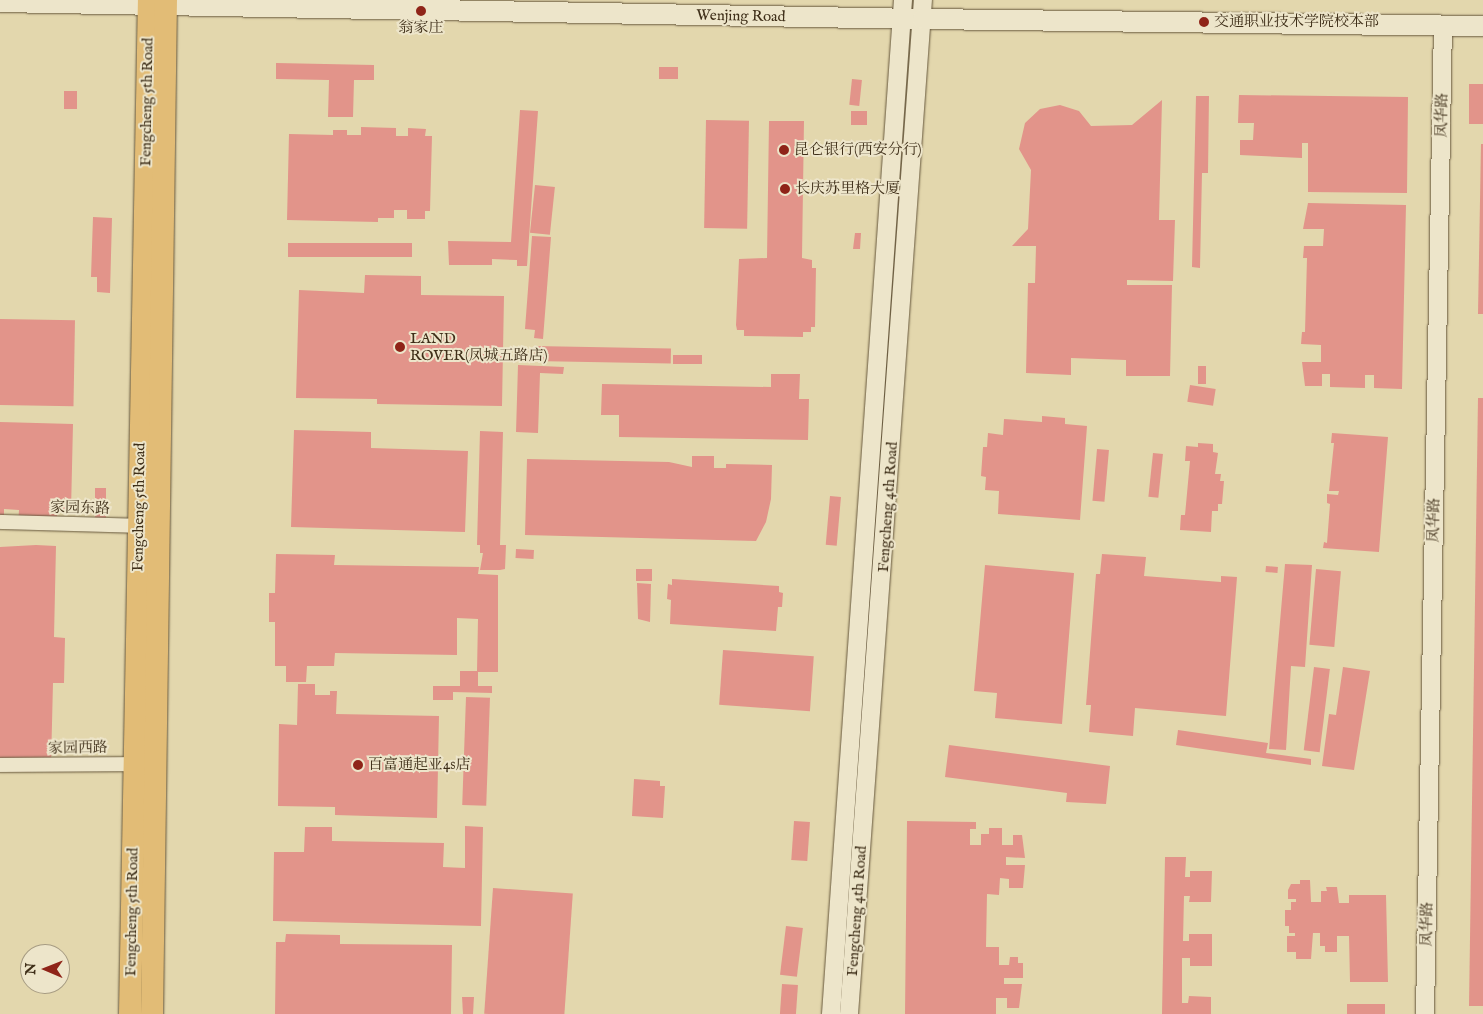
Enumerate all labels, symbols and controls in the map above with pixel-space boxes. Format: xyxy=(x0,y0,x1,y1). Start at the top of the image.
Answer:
marker: 翁家庄 xyxy=(415,5,427,17)
street label: Wenjing Road xyxy=(696,6,786,26)
place label: 交通职业技术学院校本部 xyxy=(1214,13,1379,31)
marker: 交通职业技术学院校本部 xyxy=(1198,16,1210,28)
place label: 翁家庄 xyxy=(399,19,443,37)
street label: Fengcheng 5th Road xyxy=(137,37,157,167)
street label: 凤华路 xyxy=(1433,92,1451,138)
place label: 昆仑银行(西安分行) xyxy=(794,141,922,159)
marker: 昆仑银行(西安分行) xyxy=(778,144,790,156)
place label: 长庆苏里格大厦 xyxy=(795,180,900,198)
marker: 长庆苏里格大厦 xyxy=(779,183,791,195)
place label: LAND ROVER(凤城五路店) xyxy=(410,329,548,364)
marker: LAND ROVER(凤城五路店) xyxy=(394,341,406,353)
street label: Fengcheng 4th Road xyxy=(874,441,902,573)
street label: Fengcheng 5th Road xyxy=(129,442,149,572)
street label: 凤华路 xyxy=(1425,497,1443,543)
street label: 家园东路 xyxy=(50,498,110,518)
street label: 家园西路 xyxy=(48,738,108,758)
place label: 百富通起亚4s店 xyxy=(368,756,471,774)
marker: 百富通起亚4s店 xyxy=(352,759,364,771)
street label: Fengcheng 4th Road xyxy=(843,845,871,977)
street label: Fengcheng 5th Road xyxy=(122,847,142,977)
street label: 凤华路 xyxy=(1418,901,1436,947)
north arrow xyxy=(20,944,70,994)
text: N xyxy=(22,963,40,975)

